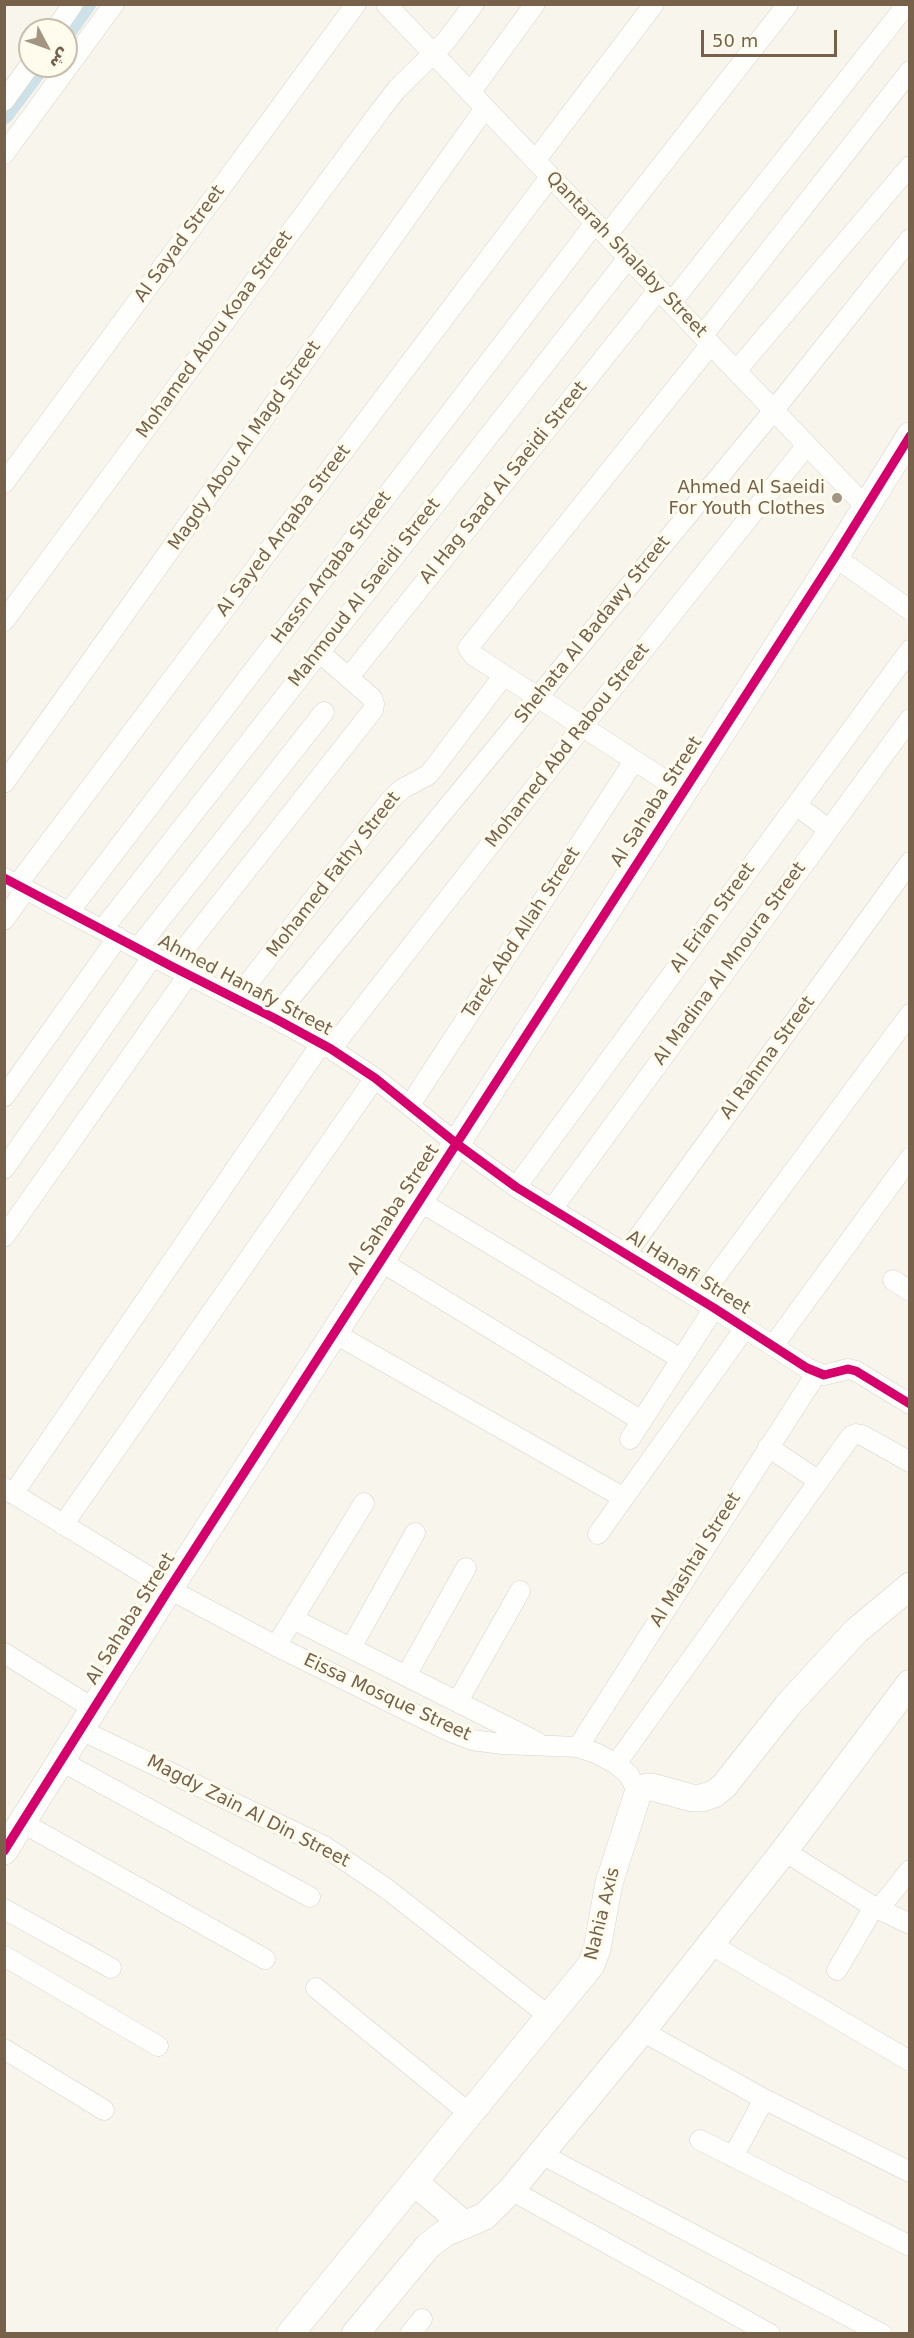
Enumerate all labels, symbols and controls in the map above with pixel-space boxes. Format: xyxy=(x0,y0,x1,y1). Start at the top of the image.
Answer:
north arrow xyxy=(18,18,78,78)
scale bar xyxy=(704,18,840,56)
text: 50 m xyxy=(712,30,758,51)
text: ش xyxy=(46,44,75,73)
street label: Qantarah Shalaby Street xyxy=(541,167,711,343)
street label: Al Sayad Street xyxy=(130,181,230,307)
street label: Mohamed Abou Koaa Street xyxy=(132,227,298,443)
street label: Magdy Abou Al Magd Street xyxy=(164,337,326,555)
street label: Al Hag Saad Al Saeidi Street xyxy=(416,378,592,588)
street label: Al Sayed Arqaba Street xyxy=(212,441,356,621)
place label: Ahmed Al Saeidi For Youth Clothes xyxy=(668,477,825,520)
street label: Hassn Arqaba Street xyxy=(268,488,396,648)
marker: Ahmed Al Saeidi For Youth Clothes xyxy=(830,491,844,505)
street label: Mahmoud Al Saeidi Street xyxy=(285,494,445,692)
street label: Shehata Al Badawy Street xyxy=(511,532,675,728)
street label: Mohamed Abd Rabou Street xyxy=(482,640,654,852)
street label: Al Sahaba Street xyxy=(607,733,707,871)
street label: Mohamed Fathy Street xyxy=(263,788,405,962)
street label: Tarek Abd Allah Street xyxy=(459,844,585,1022)
street label: Al Madina Al Mnoura Street xyxy=(649,858,811,1070)
street label: Al Erian Street xyxy=(666,859,760,977)
street label: Ahmed Hanafy Street xyxy=(154,931,336,1041)
street label: Al Rahma Street xyxy=(716,992,820,1124)
street label: Al Sahaba Street xyxy=(344,1141,444,1279)
street label: Al Hanafi Street xyxy=(622,1226,754,1320)
street label: Al Mashtal Street xyxy=(646,1489,746,1631)
street label: Al Sahaba Street xyxy=(82,1549,180,1689)
street label: Eissa Mosque Street xyxy=(300,1650,474,1746)
street label: Magdy Zain Al Din Street xyxy=(143,1751,353,1873)
street label: Nahia Axis xyxy=(581,1865,625,1963)

